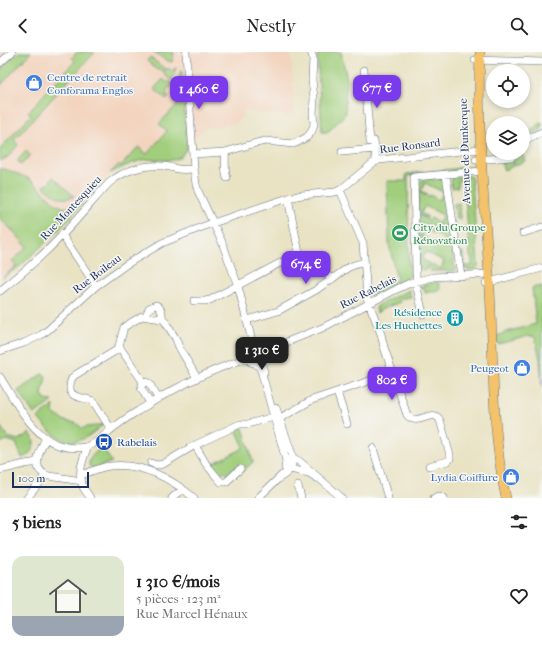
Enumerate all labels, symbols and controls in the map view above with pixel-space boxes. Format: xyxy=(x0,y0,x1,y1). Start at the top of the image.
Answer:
icon: back xyxy=(12,15,34,37)
icon: search xyxy=(508,15,530,37)
text: Nestly xyxy=(246,16,296,37)
map controls xyxy=(486,64,530,160)
button: locate xyxy=(486,64,530,108)
place label: Centre de retrait Conforama Englos xyxy=(47,71,133,97)
shop icon: Centre de retrait Conforama Englos xyxy=(24,73,44,93)
pin: 677 € xyxy=(349,75,405,109)
pin: 1 460 € xyxy=(162,76,236,110)
text: 677 € xyxy=(362,80,392,95)
text: 1 460 € xyxy=(179,81,219,96)
street label: Avenue de Dunkerque xyxy=(457,97,473,205)
button: layers xyxy=(486,116,530,160)
street label: Rue Ronsard xyxy=(379,136,442,156)
street label: Rue Montesquieu xyxy=(38,172,105,243)
place label: City du Groupe Rénovation xyxy=(413,221,486,247)
sports icon: City du Groupe Rénovation xyxy=(390,223,410,243)
street label: Rue Boileau xyxy=(70,251,124,296)
pin: 674 € xyxy=(278,251,334,285)
text: 674 € xyxy=(290,256,322,271)
street label: Rue Rabelais xyxy=(338,272,398,312)
place label: Résidence Les Huchettes xyxy=(375,306,443,332)
building icon: Résidence Les Huchettes xyxy=(445,308,465,328)
pin: 1 310 € xyxy=(225,337,299,371)
text: 1 310 € xyxy=(244,342,280,357)
shop icon: Peugeot xyxy=(512,358,532,378)
place label: Peugeot xyxy=(470,362,509,375)
pin: 802 € xyxy=(364,367,420,401)
text: 802 € xyxy=(377,372,407,387)
bus stop icon: Rabelais xyxy=(94,432,114,452)
place label: Rabelais xyxy=(117,436,157,449)
shop icon: Lydia Coiffure xyxy=(501,467,521,487)
scale bar xyxy=(12,470,89,489)
place label: Lydia Coiffure xyxy=(431,471,499,484)
text: 100 m xyxy=(18,472,46,485)
icon: filters xyxy=(508,511,530,533)
text: 5 biens xyxy=(12,512,61,532)
text: 1 310 €/mois xyxy=(136,571,220,591)
icon: home xyxy=(44,572,92,620)
icon: heart xyxy=(508,585,530,607)
text: 5 pièces · 123 m² xyxy=(136,591,221,606)
text: Rue Marcel Hénaux xyxy=(136,606,248,621)

